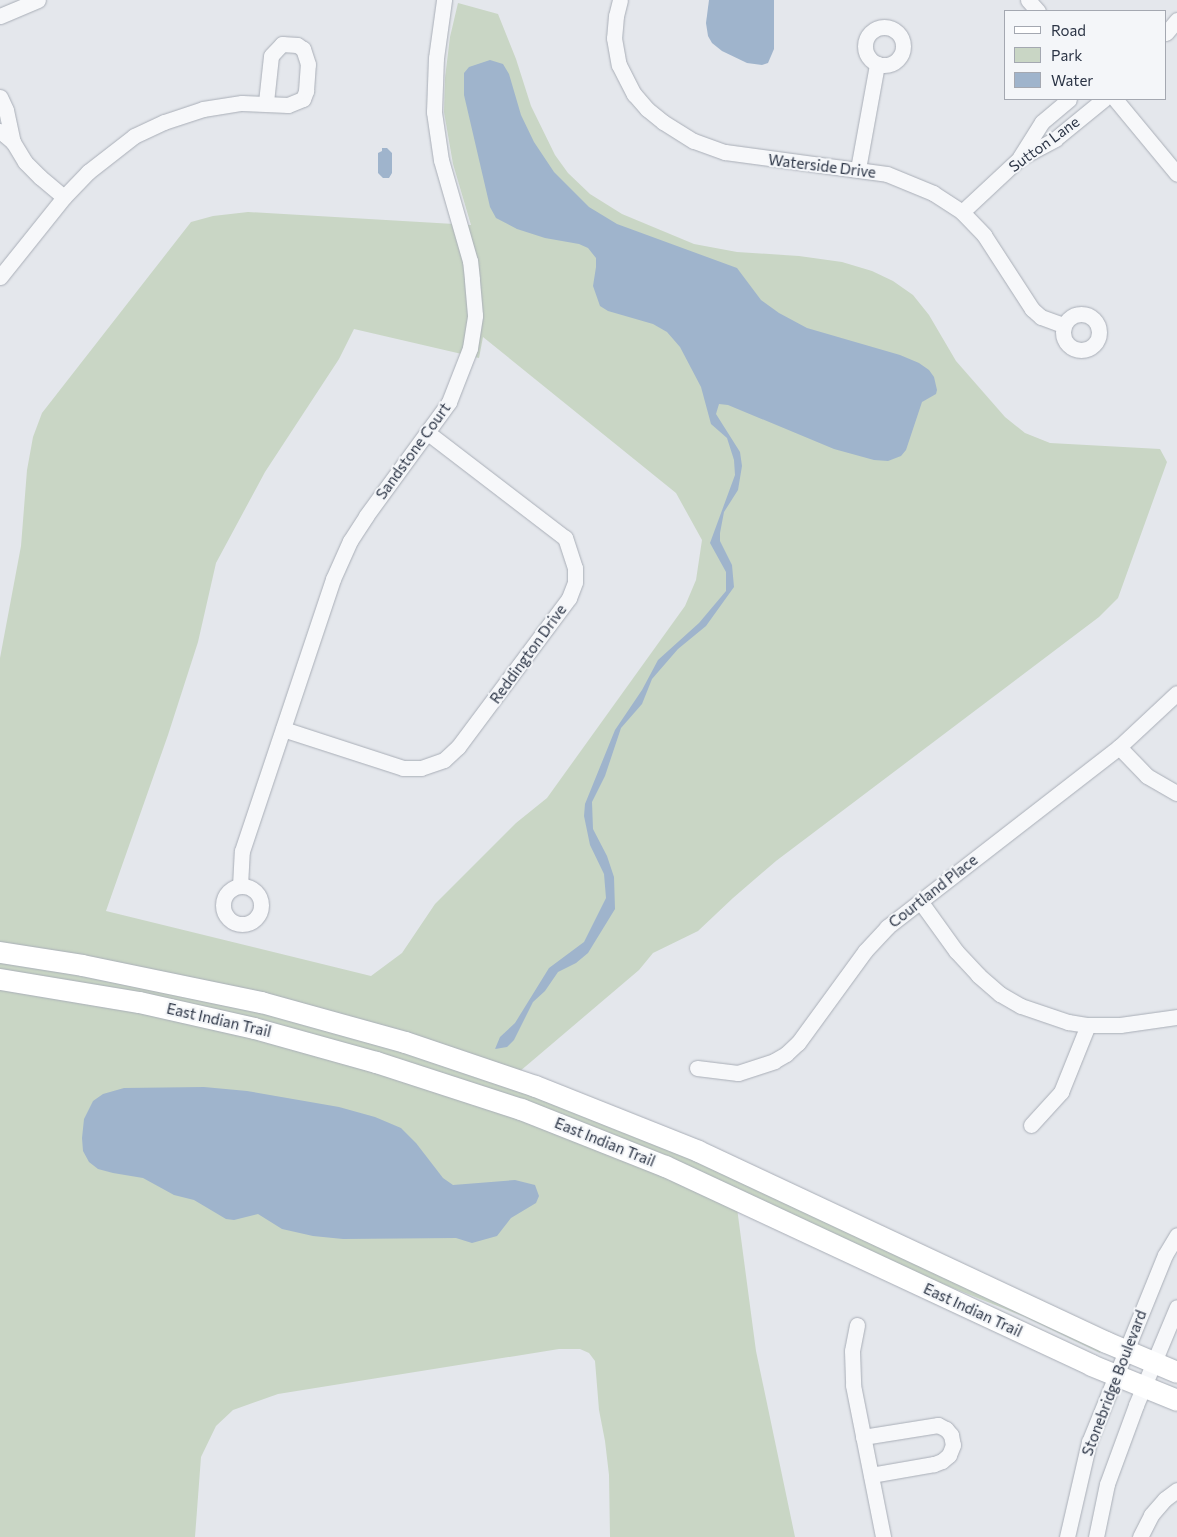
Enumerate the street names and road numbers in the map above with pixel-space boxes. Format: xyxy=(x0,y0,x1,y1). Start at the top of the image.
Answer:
street label: Sutton Lane xyxy=(1005,112,1083,176)
street label: Waterside Drive xyxy=(767,150,877,182)
street label: Sandstone Court xyxy=(372,399,454,503)
street label: Reddington Drive xyxy=(486,601,570,707)
street label: Courtland Place xyxy=(885,851,981,931)
street label: East Indian Trail xyxy=(165,999,273,1041)
street label: East Indian Trail xyxy=(552,1114,658,1170)
street label: East Indian Trail xyxy=(921,1279,1025,1341)
street label: Stonebridge Boulevard xyxy=(1078,1308,1150,1458)

